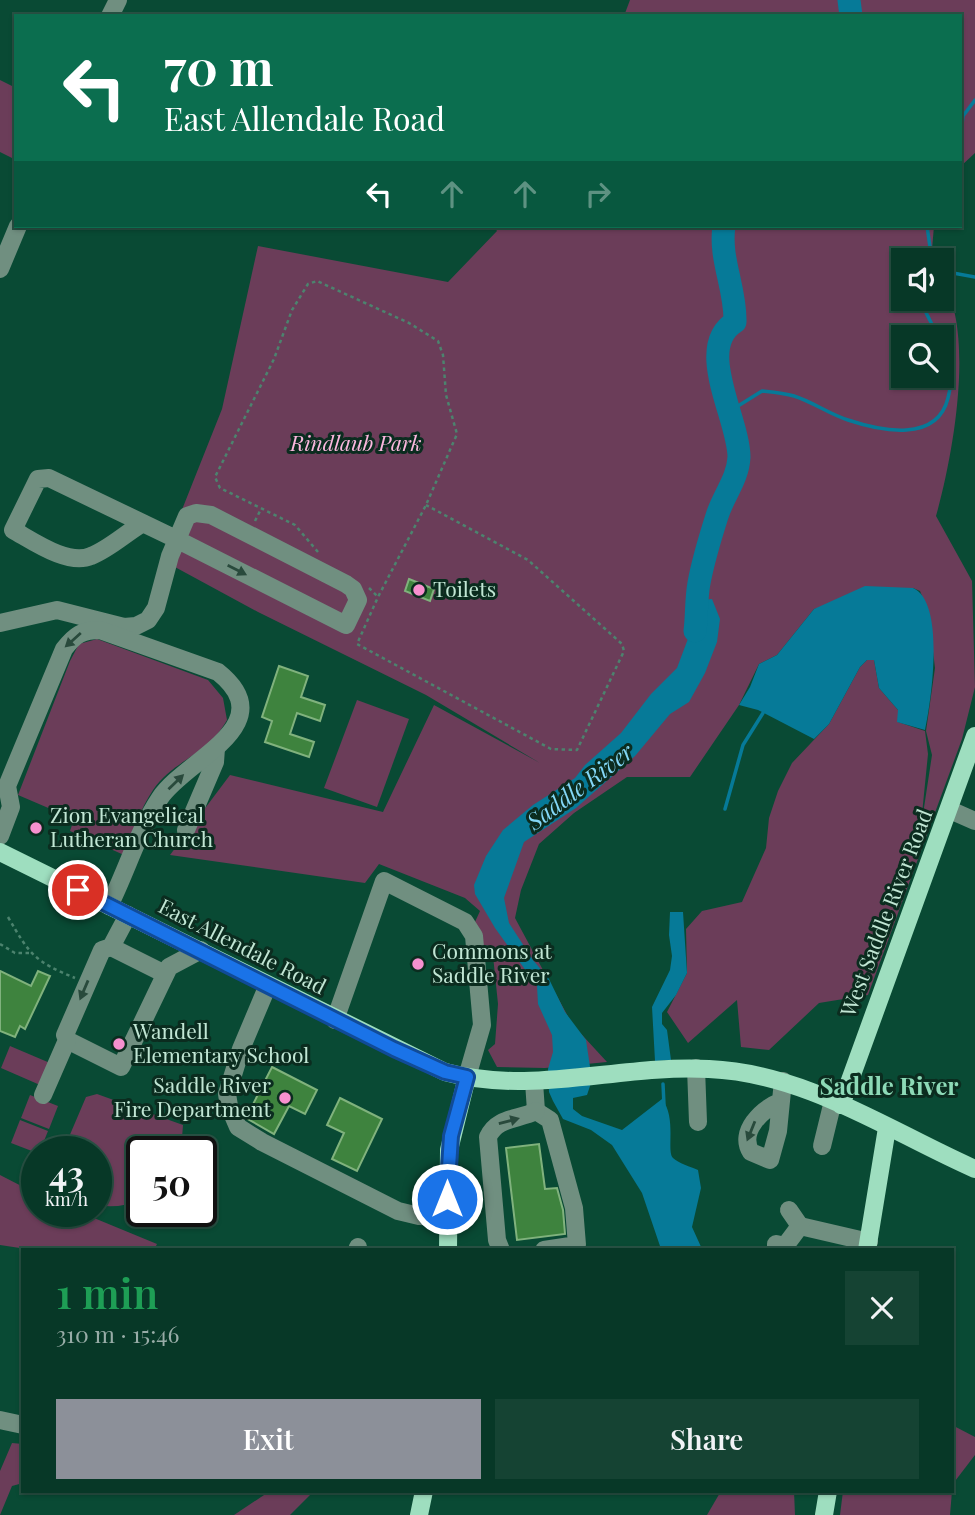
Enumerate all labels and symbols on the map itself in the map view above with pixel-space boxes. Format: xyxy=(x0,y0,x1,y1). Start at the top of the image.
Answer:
park label: Rindlaub Park xyxy=(289,428,422,456)
one-way arrow xyxy=(227,564,247,575)
place label: Toilets xyxy=(433,574,496,602)
marker: Toilets xyxy=(411,582,427,598)
one-way arrow xyxy=(65,632,82,648)
water label: Saddle River xyxy=(519,735,640,837)
one-way arrow xyxy=(167,774,184,790)
place label: Zion Evangelical Lutheran Church xyxy=(50,800,214,852)
street label: West Saddle River Road xyxy=(832,805,938,1021)
marker: Zion Evangelical Lutheran Church xyxy=(28,820,44,836)
pin xyxy=(48,860,108,920)
street label: East Allendale Road xyxy=(154,891,331,1000)
place label: Commons at Saddle River xyxy=(432,936,552,988)
marker: Commons at Saddle River xyxy=(410,956,426,972)
one-way arrow xyxy=(78,980,89,1001)
place label: Wandell Elementary School xyxy=(132,1016,309,1068)
marker: Wandell Elementary School xyxy=(111,1036,127,1052)
district label: Saddle River xyxy=(819,1069,959,1101)
place label: Saddle River Fire Department xyxy=(114,1070,272,1122)
marker: Saddle River Fire Department xyxy=(277,1090,293,1106)
one-way arrow xyxy=(499,1115,520,1125)
one-way arrow xyxy=(745,1121,756,1142)
speed limit sign: 50 xyxy=(126,1136,217,1227)
position arrow xyxy=(410,1162,484,1236)

